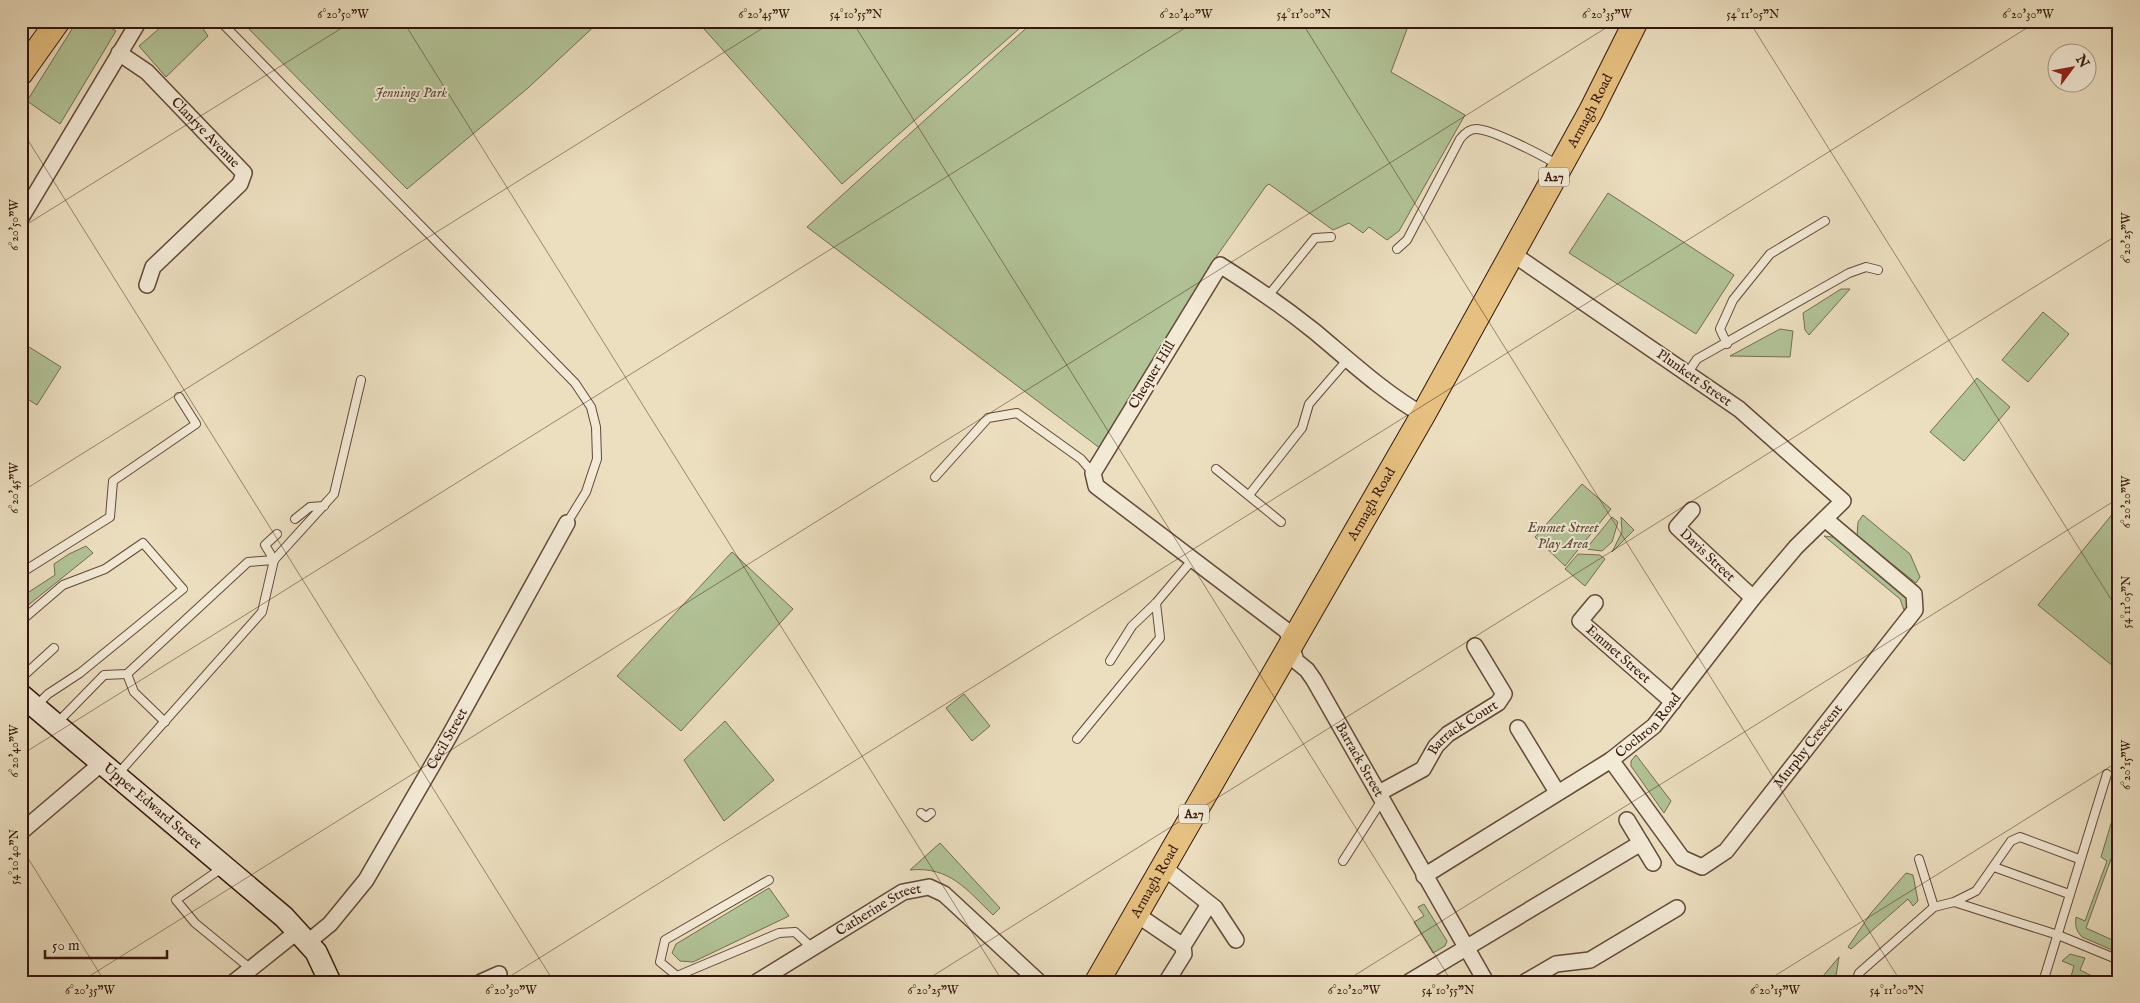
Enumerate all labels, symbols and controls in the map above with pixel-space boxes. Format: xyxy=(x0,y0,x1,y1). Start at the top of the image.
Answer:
text: 6°20'50"W xyxy=(317,7,369,22)
text: 6°20'45"W xyxy=(738,7,790,22)
text: 54°10'55"N xyxy=(830,7,883,22)
text: 6°20'40"W xyxy=(1160,7,1213,22)
text: 54°11'00"N xyxy=(1277,7,1332,22)
text: 6°20'35"W xyxy=(1582,7,1633,22)
text: 54°11'05"N xyxy=(1727,7,1780,22)
text: 6°20'30"W xyxy=(2002,7,2054,22)
north arrow xyxy=(2048,42,2098,92)
text: N xyxy=(2071,51,2093,72)
street label: Armagh Road xyxy=(1563,70,1617,152)
park label: Jennings Park xyxy=(375,84,447,103)
street label: Clanrye Avenue xyxy=(167,93,244,172)
road number: A27 xyxy=(1539,168,1569,186)
text: 6°20'50"W xyxy=(7,199,22,251)
text: 6°20'25"W xyxy=(2119,212,2134,264)
street label: Chequer Hill xyxy=(1125,338,1179,412)
street label: Plunkett Street xyxy=(1653,345,1735,411)
text: 6°20'45"W xyxy=(7,462,22,514)
street label: Armagh Road xyxy=(1343,464,1400,545)
text: 6°20'20"W xyxy=(2119,475,2134,528)
park label: Emmet Street Play Area xyxy=(1526,519,1599,553)
street label: Davis Street xyxy=(1676,525,1739,586)
text: 54°11'05"N xyxy=(2119,575,2134,628)
street label: Emmet Street xyxy=(1582,621,1655,688)
street label: Cochron Road xyxy=(1612,689,1685,762)
street label: Barrack Court xyxy=(1424,696,1501,758)
street label: Murphy Crescent xyxy=(1770,701,1847,792)
street label: Cecil Street xyxy=(423,705,472,773)
street label: Barrack Street xyxy=(1331,719,1388,800)
text: 6°20'40"W xyxy=(7,724,22,777)
text: 6°20'15"W xyxy=(2119,739,2134,790)
street label: Upper Edward Street xyxy=(99,759,206,853)
road number: A27 xyxy=(1179,804,1209,824)
text: 54°10'40"N xyxy=(7,829,22,885)
street label: Armagh Road xyxy=(1126,841,1183,922)
street label: Catherine Street xyxy=(833,880,923,940)
scale bar xyxy=(45,928,168,960)
text: 50 m xyxy=(52,936,80,955)
text: 6°20'35"W xyxy=(65,983,116,998)
text: 6°20'30"W xyxy=(485,983,537,998)
text: 6°20'25"W xyxy=(907,983,959,998)
text: 6°20'20"W xyxy=(1328,983,1381,998)
text: 54°10'55"N xyxy=(1422,983,1475,998)
text: 6°20'15"W xyxy=(1750,983,1801,998)
text: 54°11'00"N xyxy=(1870,983,1925,998)

